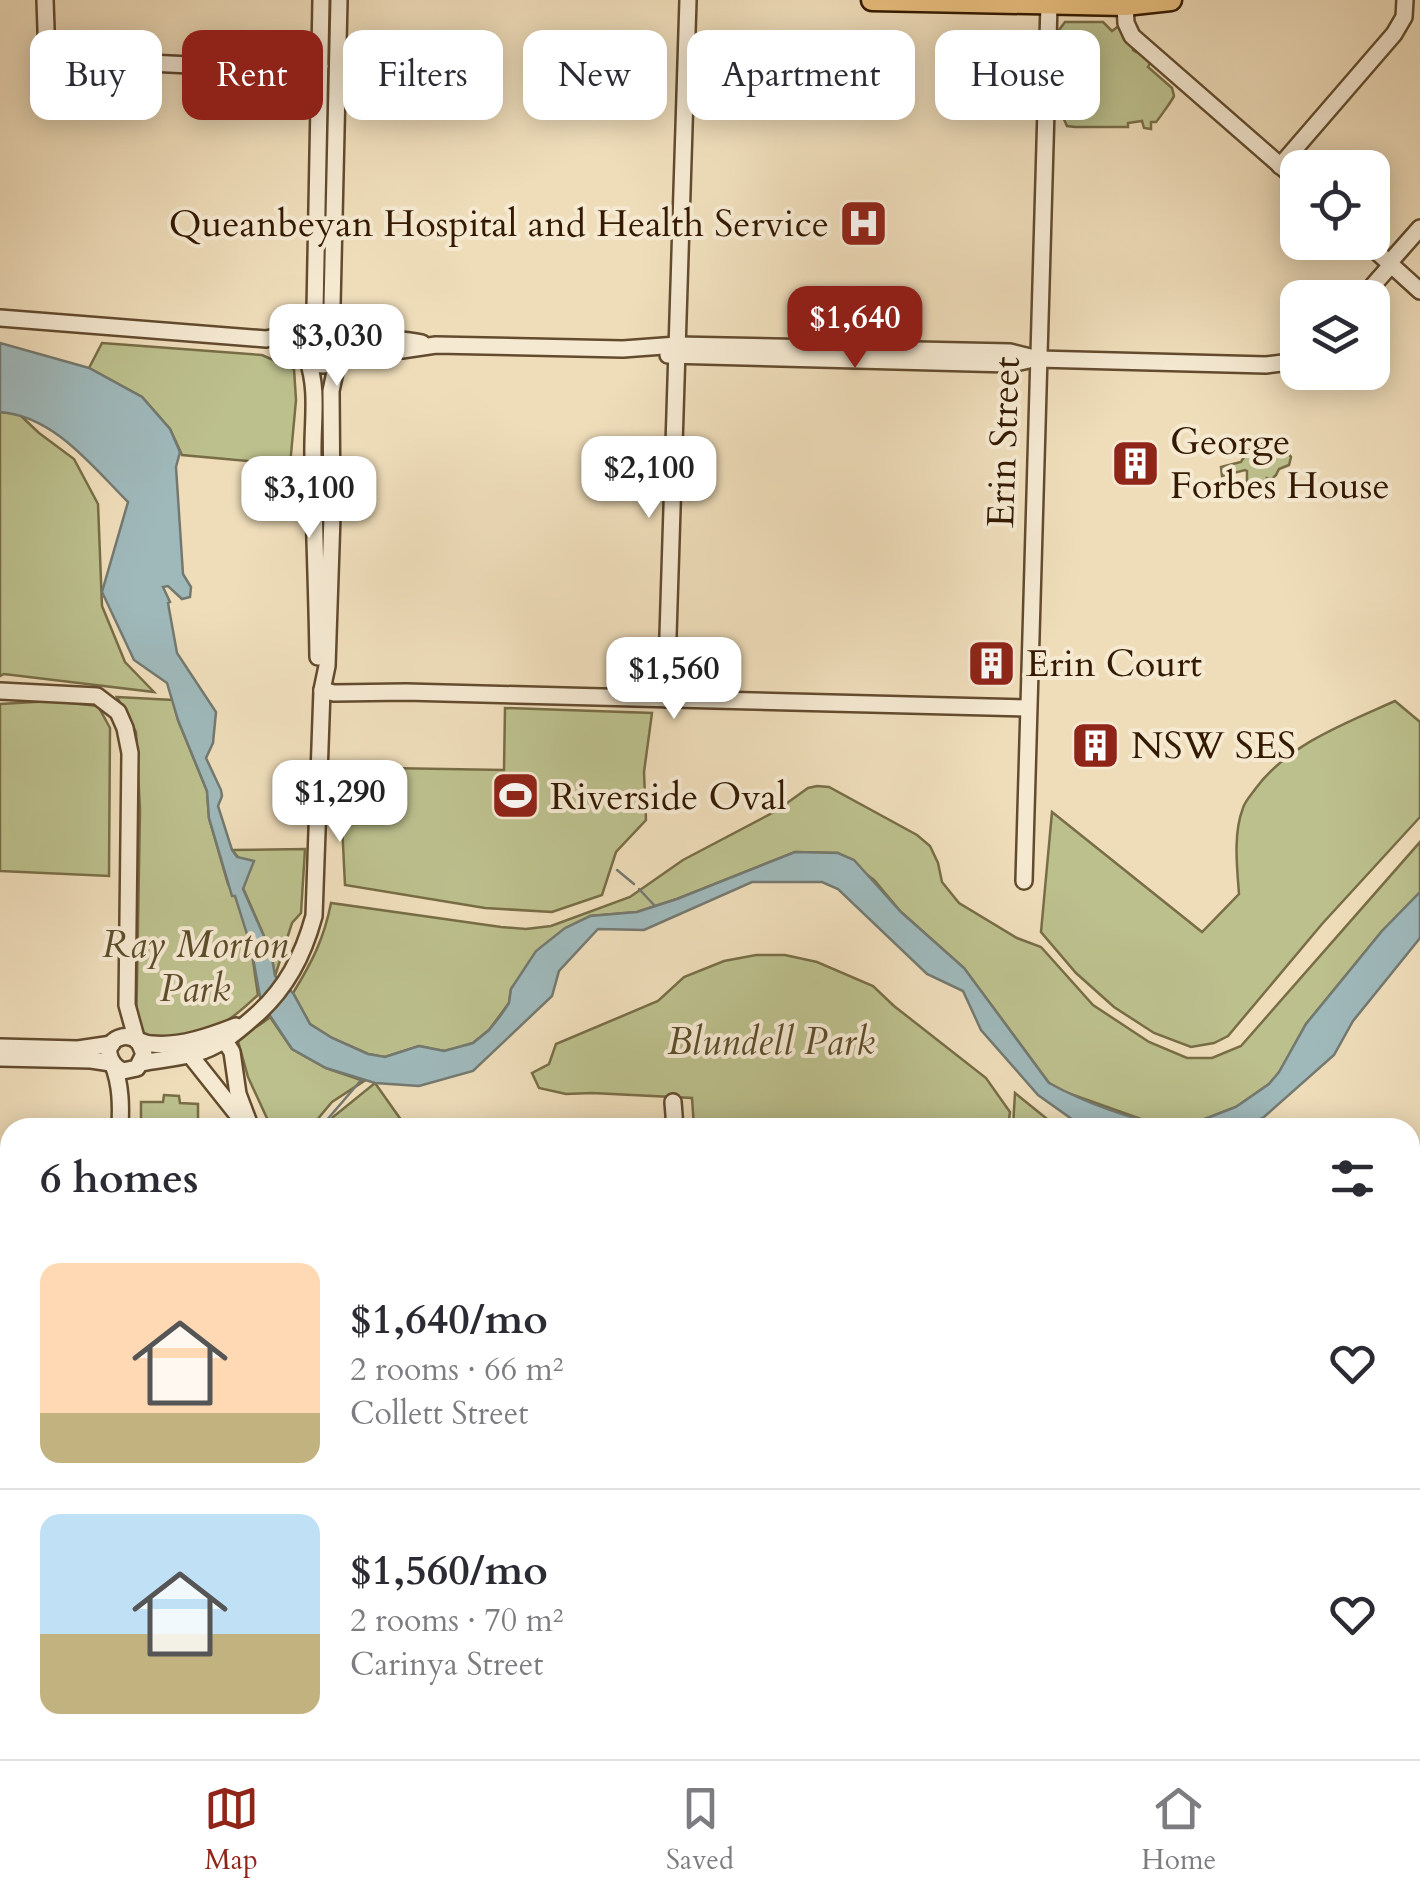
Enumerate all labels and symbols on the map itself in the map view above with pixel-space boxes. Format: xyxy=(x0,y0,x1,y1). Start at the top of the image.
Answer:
hospital icon: Queanbeyan Hospital and Health Service xyxy=(838,197,890,249)
place label: Queanbeyan Hospital and Health Service xyxy=(169,198,829,250)
pin: $1,640 xyxy=(774,286,936,371)
pin: $3,030 xyxy=(256,304,418,389)
street label: Erin Street xyxy=(975,356,1033,529)
place label: George Forbes House xyxy=(1170,416,1390,512)
pin: $2,100 xyxy=(568,436,730,521)
building icon: George Forbes House xyxy=(1109,437,1161,489)
pin: $3,100 xyxy=(228,456,390,541)
pin: $1,560 xyxy=(593,637,755,722)
building icon: Erin Court xyxy=(965,637,1017,689)
place label: Erin Court xyxy=(1026,638,1202,690)
building icon: NSW SES xyxy=(1070,719,1122,771)
place label: NSW SES xyxy=(1131,720,1296,772)
pin: $1,290 xyxy=(259,760,421,845)
sports icon: Riverside Oval xyxy=(489,770,541,822)
place label: Riverside Oval xyxy=(550,771,787,823)
park label: Ray Morton Park xyxy=(102,919,289,1015)
park label: Blundell Park xyxy=(667,1016,875,1068)

